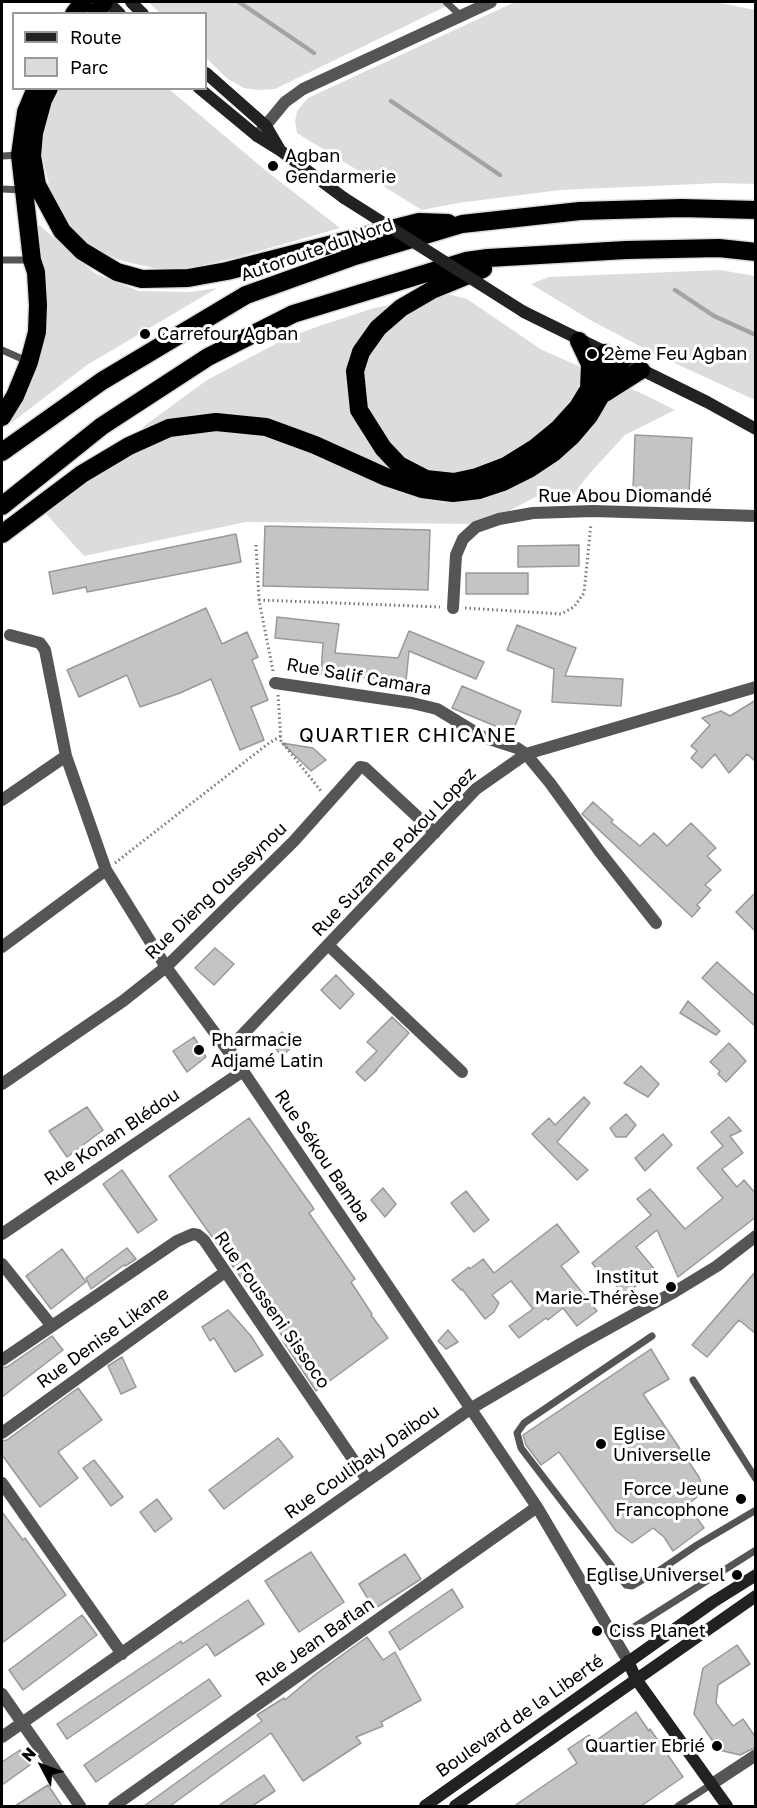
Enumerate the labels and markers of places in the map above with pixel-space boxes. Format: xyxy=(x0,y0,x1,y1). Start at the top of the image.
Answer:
place label: Agban Gendarmerie xyxy=(285,145,396,188)
marker: Agban Gendarmerie xyxy=(266,159,280,173)
place label: Carrefour Agban xyxy=(157,323,298,345)
marker: Carrefour Agban xyxy=(138,327,152,341)
place label: 2ème Feu Agban xyxy=(604,343,747,365)
marker: 2ème Feu Agban xyxy=(585,347,599,361)
place label: Pharmacie Adjamé Latin xyxy=(211,1029,323,1072)
marker: Pharmacie Adjamé Latin xyxy=(192,1043,206,1057)
place label: Institut Marie-Thérèse xyxy=(535,1266,659,1308)
marker: Institut Marie-Thérèse xyxy=(664,1280,678,1294)
place label: Eglise Universelle xyxy=(613,1423,711,1466)
marker: Eglise Universelle xyxy=(594,1437,608,1451)
place label: Force Jeune Francophone xyxy=(615,1478,729,1520)
marker: Force Jeune Francophone xyxy=(734,1492,748,1506)
place label: Eglise Universel xyxy=(586,1564,725,1586)
marker: Eglise Universel xyxy=(730,1568,744,1582)
place label: Ciss Planet xyxy=(609,1620,706,1642)
marker: Ciss Planet xyxy=(590,1624,604,1638)
place label: Quartier Ebrié xyxy=(585,1735,705,1757)
marker: Quartier Ebrié xyxy=(710,1739,724,1753)

